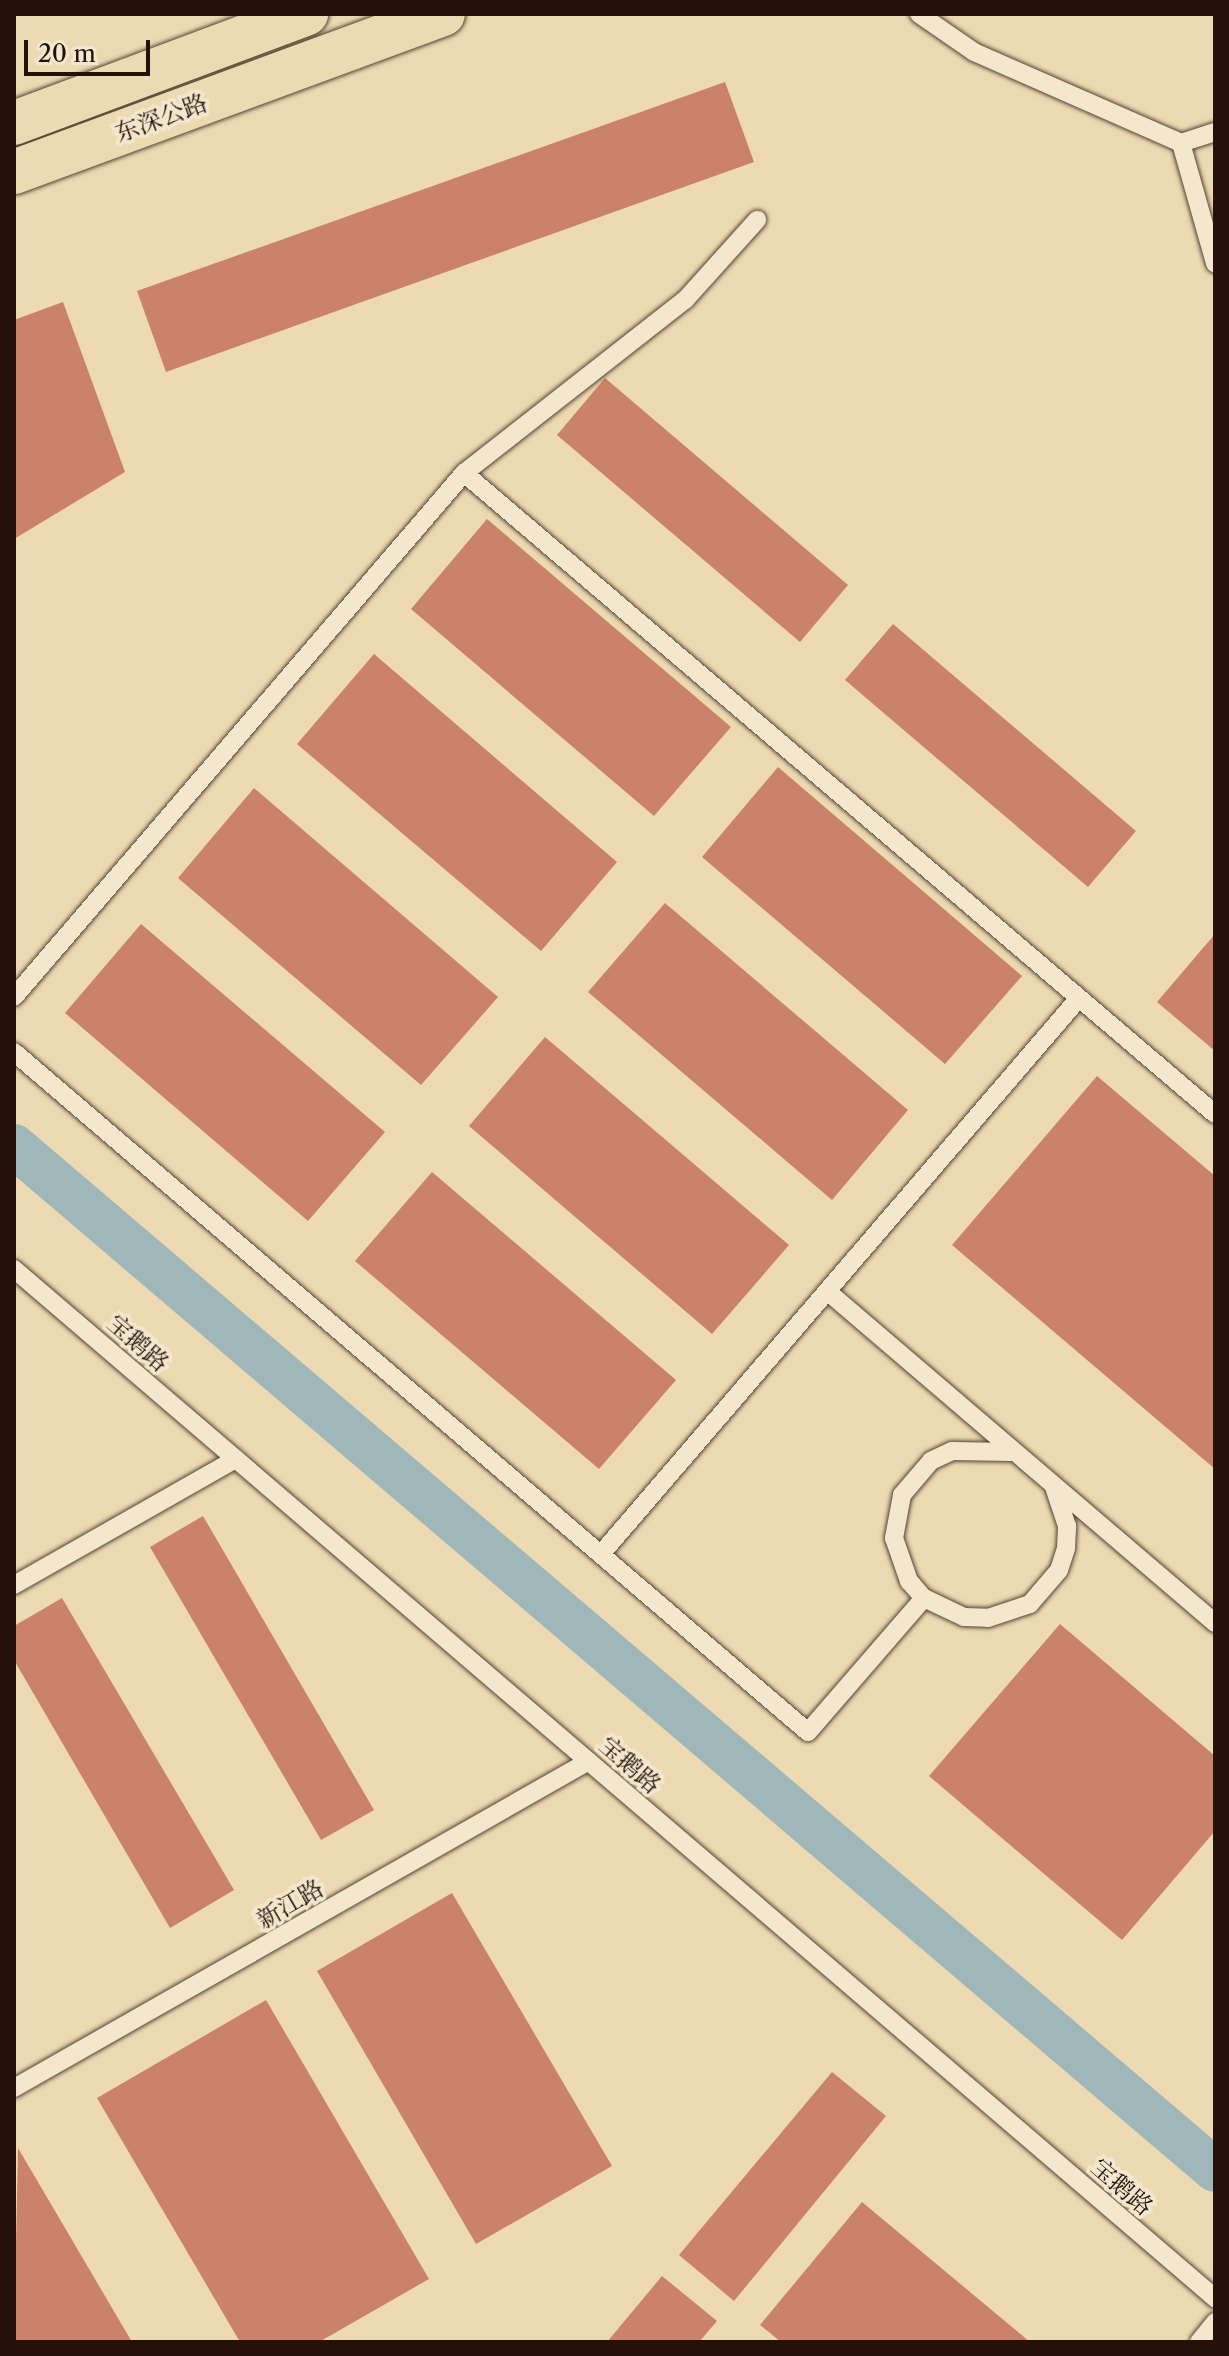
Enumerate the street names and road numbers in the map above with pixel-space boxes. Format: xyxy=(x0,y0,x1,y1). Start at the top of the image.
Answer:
street label: 东深公路 xyxy=(111,88,211,148)
street label: 宝鹅路 xyxy=(101,1309,175,1377)
street label: 宝鹅路 xyxy=(593,1731,667,1799)
street label: 新江路 xyxy=(252,1874,328,1934)
street label: 宝鹅路 xyxy=(1085,2153,1159,2221)

